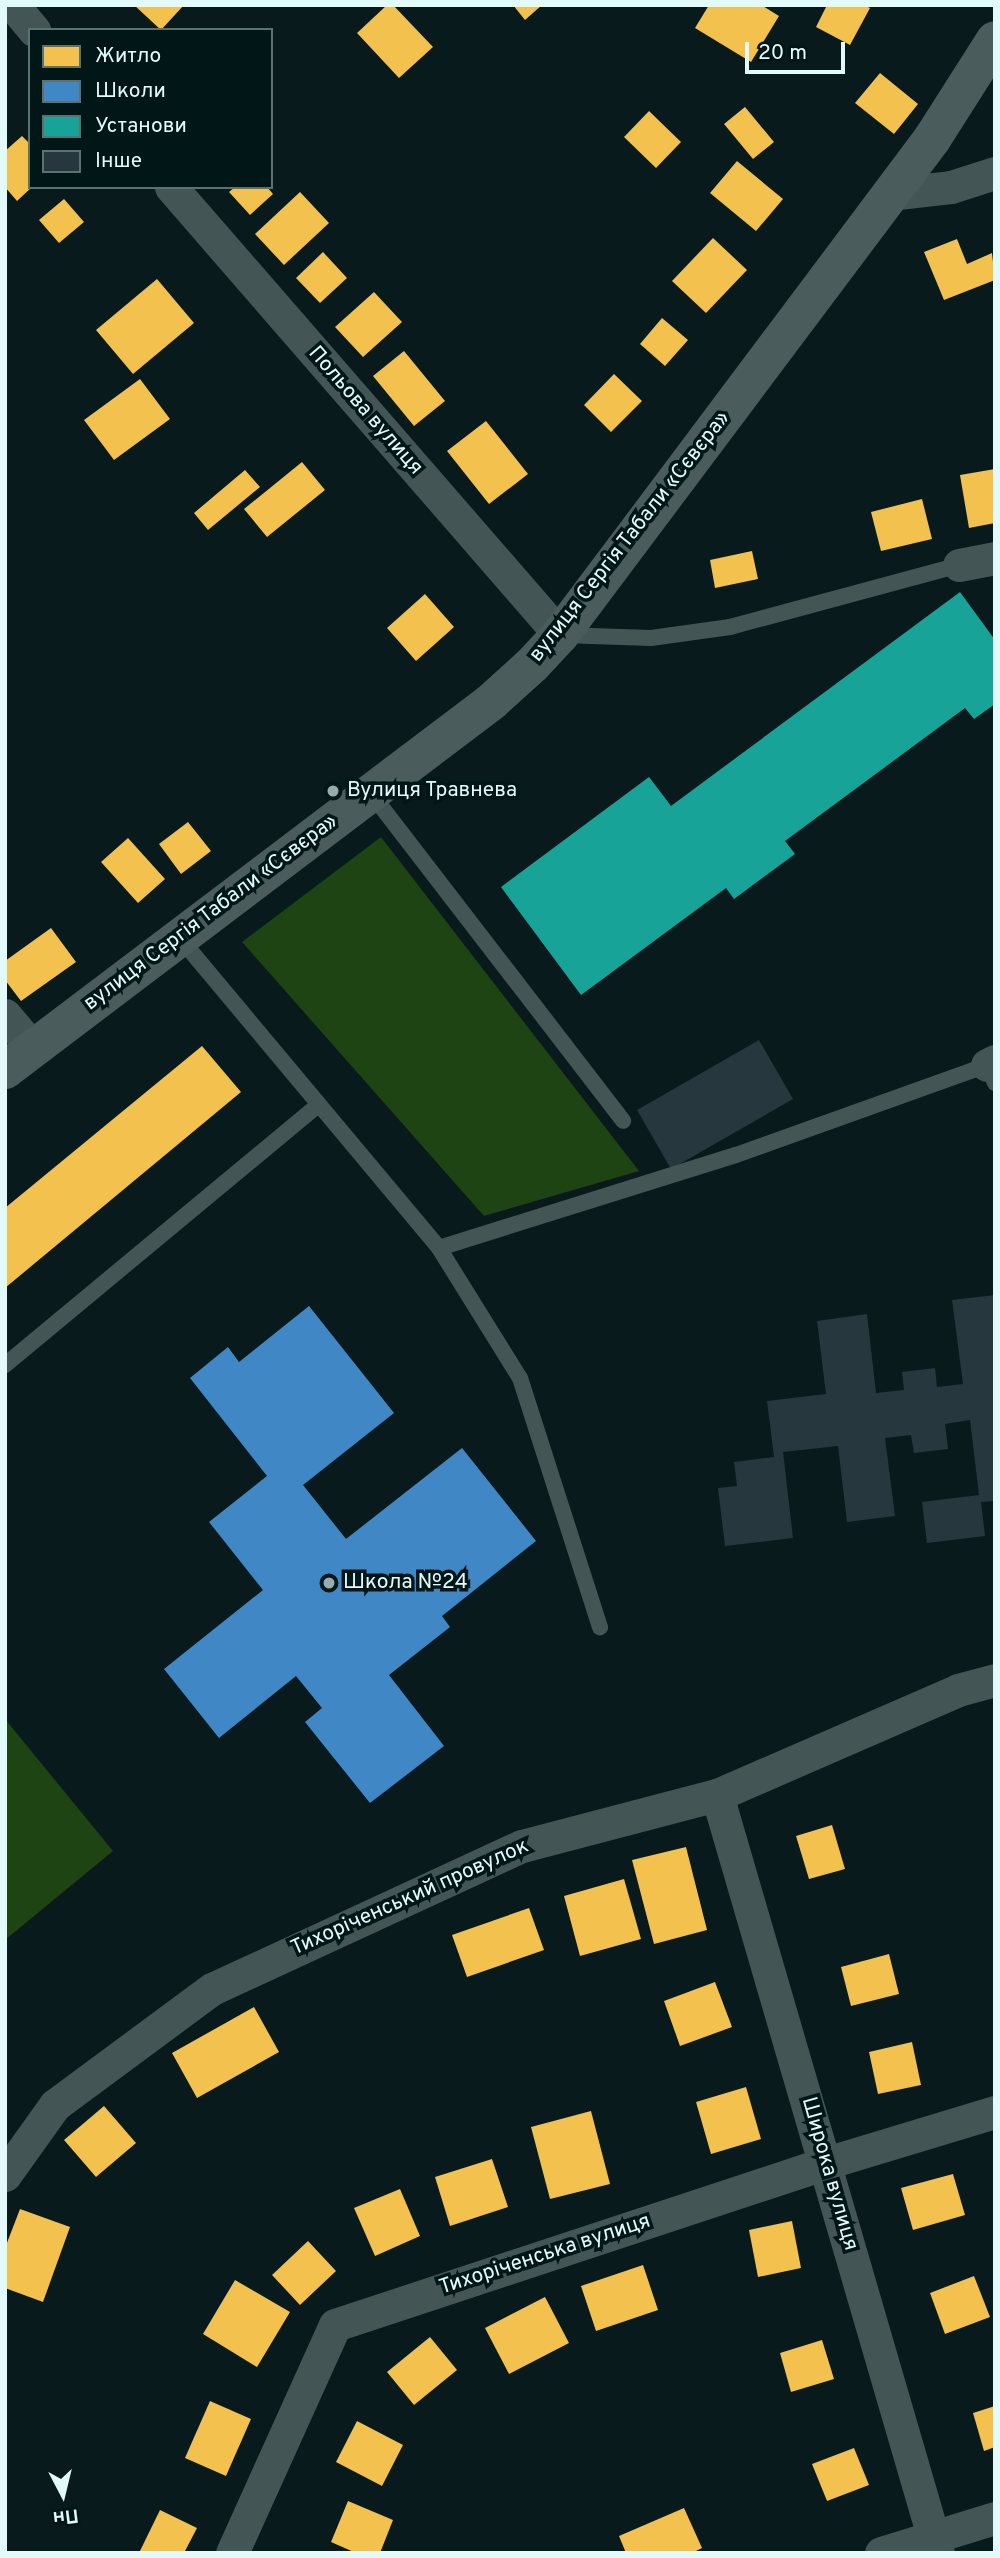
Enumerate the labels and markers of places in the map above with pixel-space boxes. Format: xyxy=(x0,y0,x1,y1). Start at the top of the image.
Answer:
place label: Вулиця Травнева xyxy=(347,778,518,804)
marker: Вулиця Травнева xyxy=(325,783,341,799)
place label: Школа №24 xyxy=(343,1570,468,1596)
marker: Школа №24 xyxy=(321,1575,337,1591)

